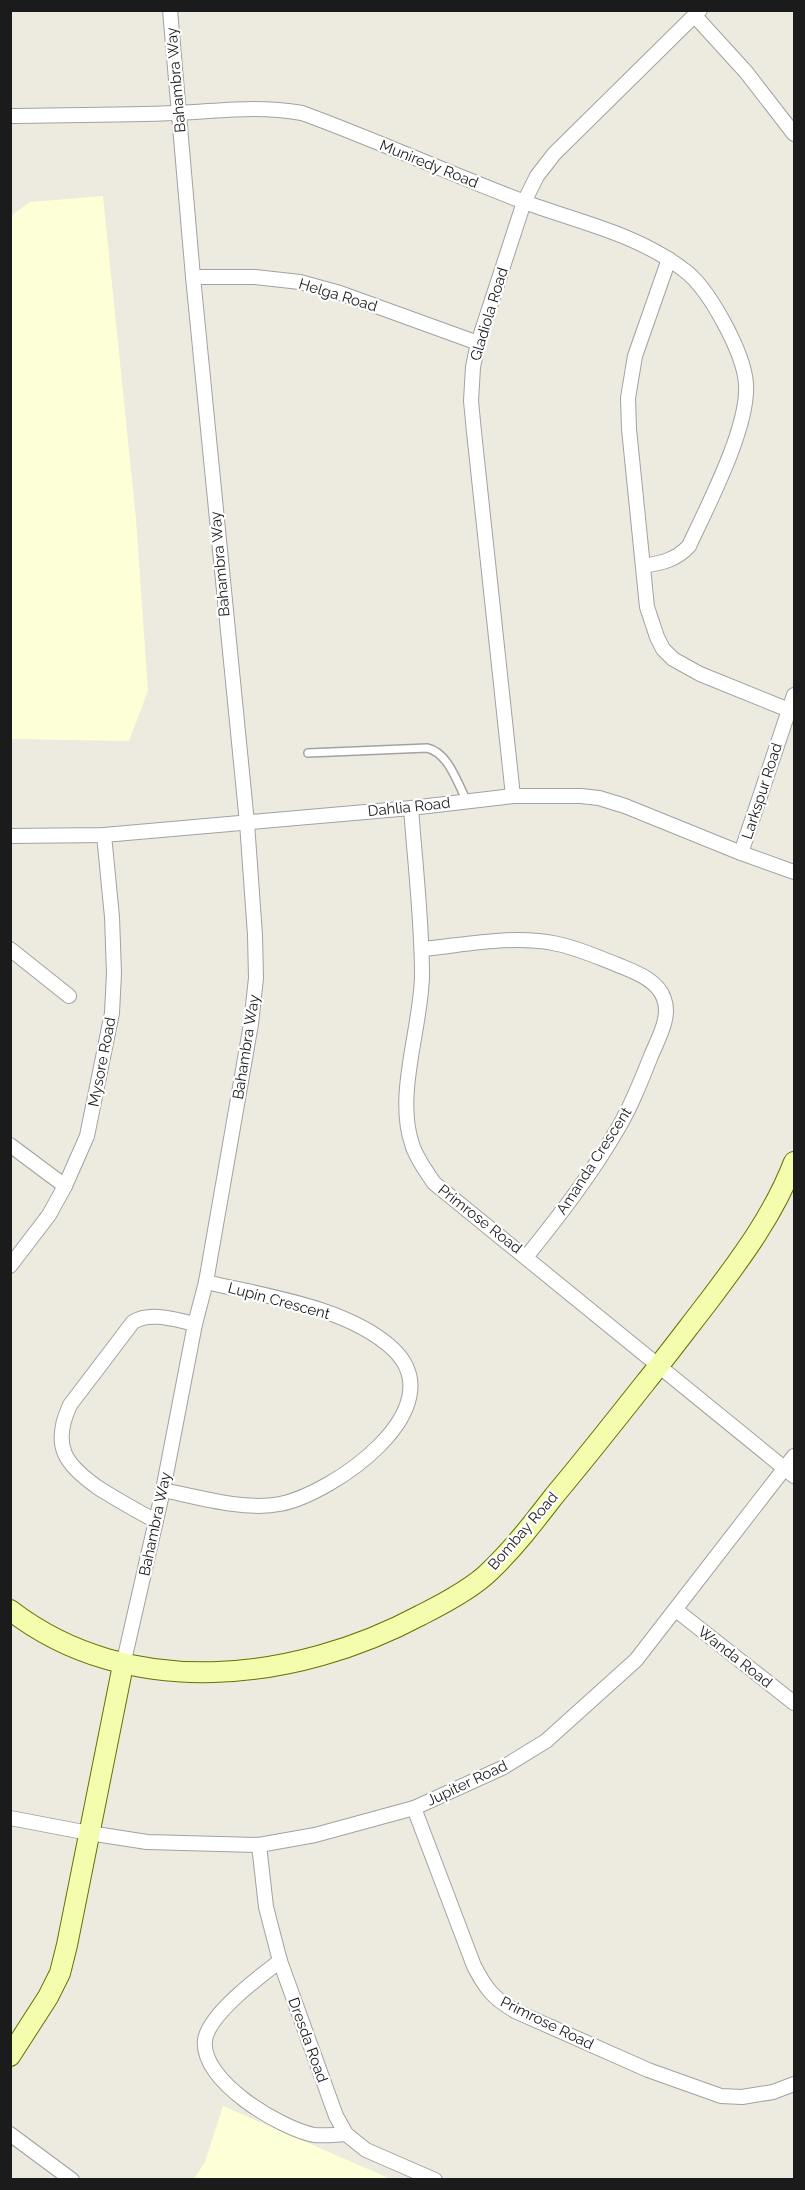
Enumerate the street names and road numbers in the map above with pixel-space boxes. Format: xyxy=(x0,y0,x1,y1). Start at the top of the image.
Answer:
street label: Bahambra Way xyxy=(162,27,190,133)
street label: Muniredy Road xyxy=(377,136,481,192)
street label: Gladiola Road xyxy=(466,265,512,363)
street label: Helga Road xyxy=(297,275,379,315)
street label: Bahambra Way xyxy=(206,511,234,617)
street label: Larkspur Road xyxy=(738,741,786,841)
street label: Dahlia Road xyxy=(367,794,451,820)
street label: Bahambra Way xyxy=(229,993,263,1101)
street label: Mysore Road xyxy=(84,1016,120,1108)
street label: Amanda Crescent xyxy=(553,1104,635,1218)
street label: Primrose Road xyxy=(434,1181,526,1257)
street label: Lupin Crescent xyxy=(226,1279,332,1323)
street label: Bahambra Way xyxy=(135,1470,175,1578)
street label: Bombay Road xyxy=(484,1488,562,1574)
street label: Wanda Road xyxy=(694,1622,776,1692)
street label: Jupiter Road xyxy=(424,1756,510,1810)
street label: Primrose Road xyxy=(497,1993,597,2053)
street label: Dresda Road xyxy=(284,1995,332,2085)

